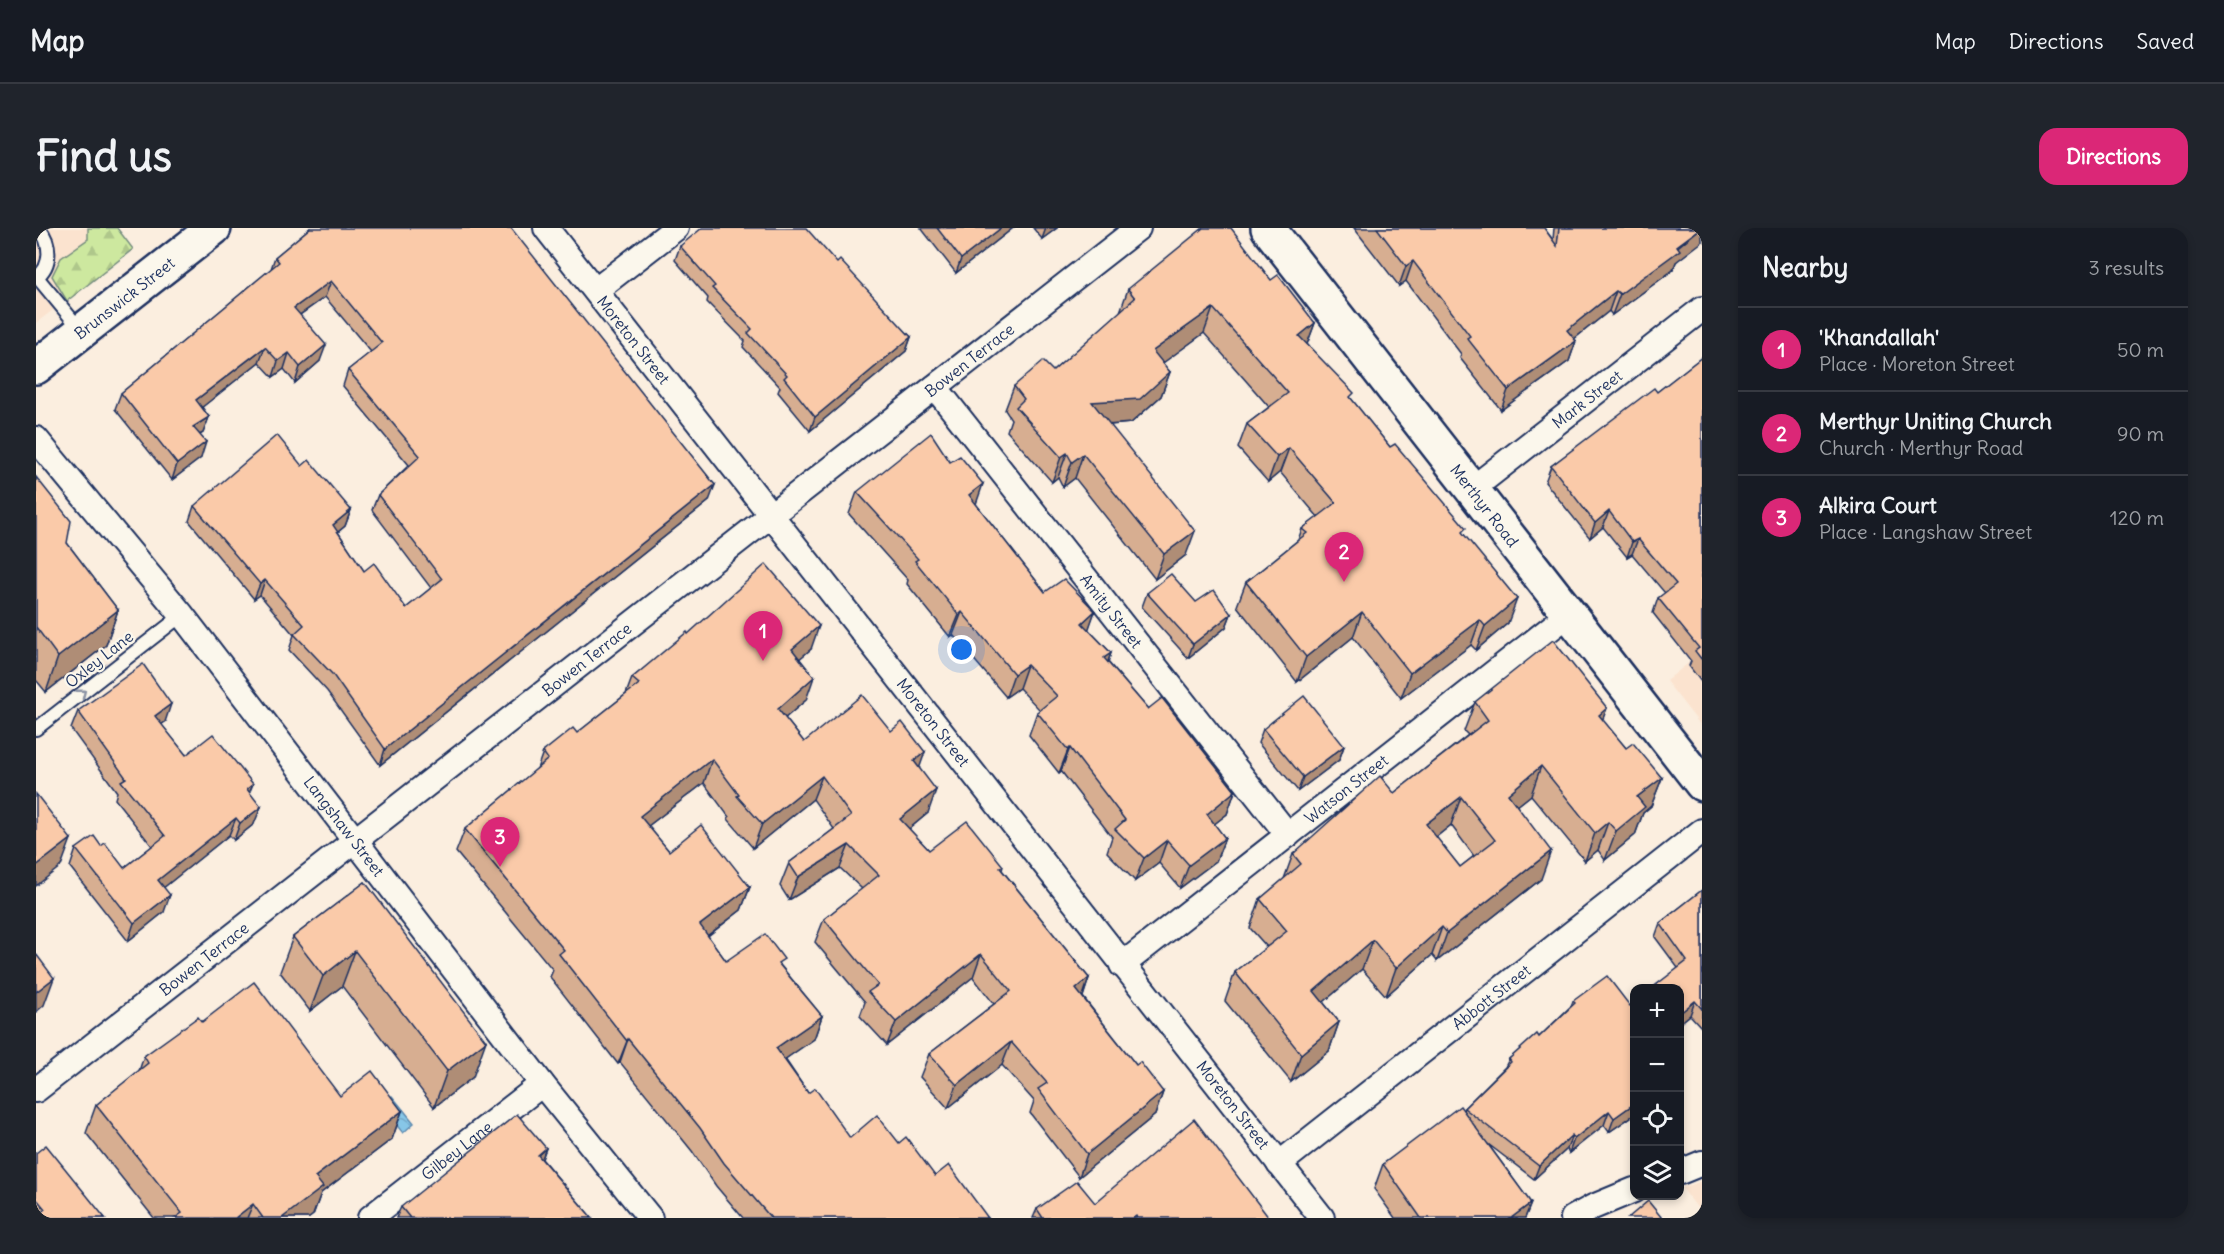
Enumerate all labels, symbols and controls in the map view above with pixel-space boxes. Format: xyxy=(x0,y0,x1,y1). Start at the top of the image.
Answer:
text: Map xyxy=(30,23,84,59)
text: Map xyxy=(1935,28,1976,55)
text: Directions xyxy=(2009,28,2103,55)
text: Saved xyxy=(2136,28,2194,55)
button: Directions xyxy=(2039,128,2188,185)
text: Find us xyxy=(36,130,172,182)
text: Nearby xyxy=(1762,251,1848,284)
street label: Brunswick Street xyxy=(70,252,179,343)
text: 3 results xyxy=(2088,255,2164,280)
street label: Moreton Street xyxy=(593,292,675,388)
street label: Bowen Terrace xyxy=(921,319,1018,401)
text: 'Khandallah' xyxy=(1819,323,1939,351)
text: 1 xyxy=(1778,337,1785,362)
text: 50 m xyxy=(2117,337,2164,362)
text: Place · Moreton Street xyxy=(1819,351,2015,376)
street label: Mark Street xyxy=(1548,365,1626,433)
text: Merthyr Uniting Church xyxy=(1819,407,2052,435)
text: 2 xyxy=(1776,421,1787,446)
text: 90 m xyxy=(2117,421,2164,446)
text: Church · Merthyr Road xyxy=(1819,435,2023,460)
street label: Merthyr Road xyxy=(1446,460,1523,551)
text: Alkira Court xyxy=(1819,491,1937,519)
text: 3 xyxy=(1776,505,1787,530)
text: 120 m xyxy=(2110,505,2164,530)
text: Place · Langshaw Street xyxy=(1819,519,2032,544)
pin: 2 xyxy=(1324,532,1364,582)
street label: Amity Street xyxy=(1076,570,1147,652)
pin: 1 xyxy=(744,612,782,661)
street label: Bowen Terrace xyxy=(538,618,635,701)
street label: Oxley Lane xyxy=(61,626,137,692)
your location xyxy=(947,635,976,664)
street label: Moreton Street xyxy=(893,674,975,771)
one-way arrow xyxy=(75,690,86,701)
street label: Watson Street xyxy=(1300,750,1392,828)
street label: Langshaw Street xyxy=(299,772,389,881)
pin: 3 xyxy=(480,818,520,867)
street label: Bowen Terrace xyxy=(155,918,252,1000)
street label: Abbott Street xyxy=(1448,960,1535,1034)
map controls xyxy=(1630,984,1684,1200)
button: + xyxy=(1630,984,1684,1038)
button: − xyxy=(1630,1038,1684,1092)
street label: Moreton Street xyxy=(1192,1057,1274,1153)
button: locate xyxy=(1630,1092,1684,1146)
street label: Gilbey Lane xyxy=(417,1116,496,1184)
button: layers xyxy=(1630,1146,1684,1200)

